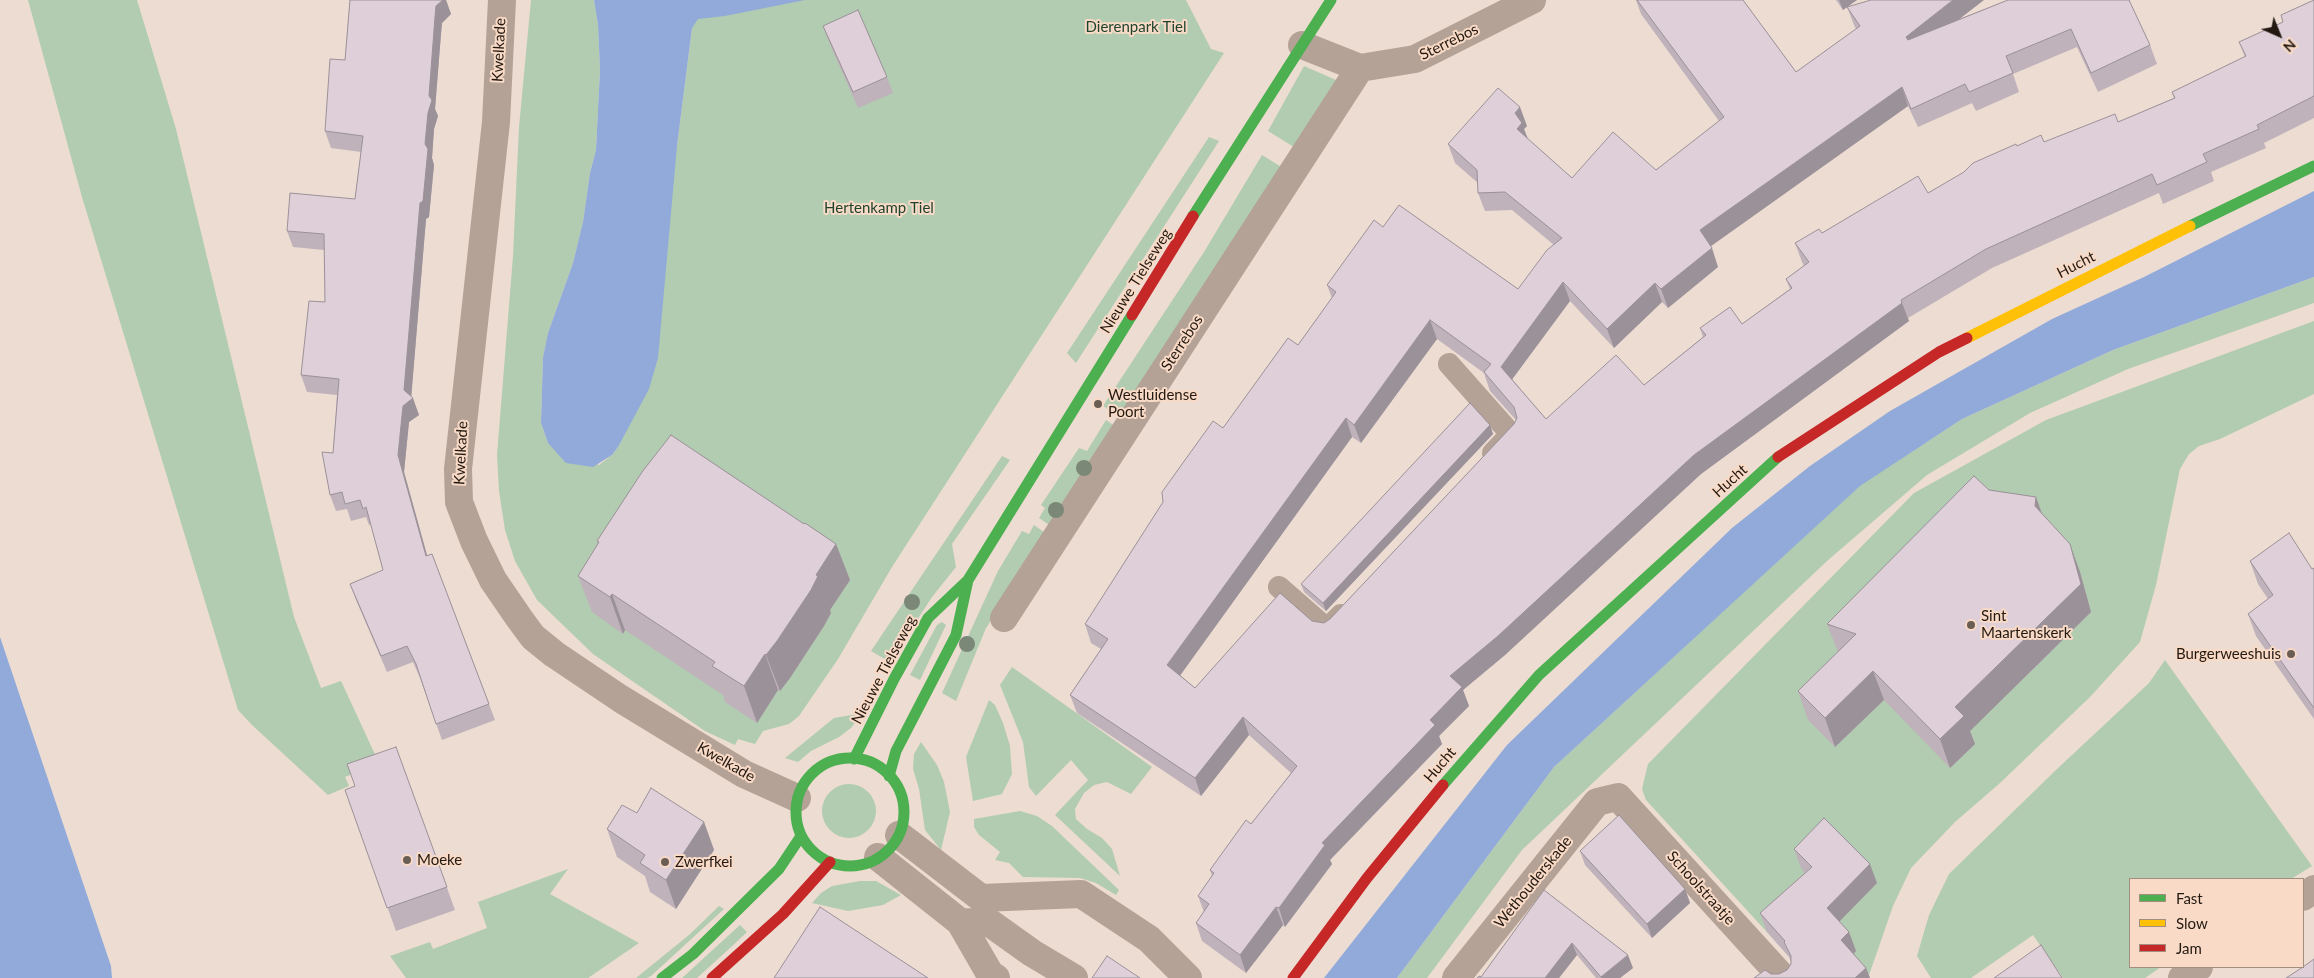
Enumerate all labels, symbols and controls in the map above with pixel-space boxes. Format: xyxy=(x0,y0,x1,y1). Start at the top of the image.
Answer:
north arrow xyxy=(2254,10,2304,60)
street label: Kwelkade xyxy=(488,18,510,82)
park label: Dierenpark Tiel xyxy=(1086,18,1186,36)
street label: Sterrebos xyxy=(1417,20,1481,64)
text: N xyxy=(2280,36,2300,56)
park label: Hertenkamp Tiel xyxy=(824,199,934,217)
street label: Nieuwe Tielseweg xyxy=(1097,225,1175,337)
street label: Hucht xyxy=(2054,248,2098,282)
street label: Sterrebos xyxy=(1157,312,1207,374)
place label: Westluidense Poort xyxy=(1108,386,1197,421)
marker: Westluidense Poort xyxy=(1092,398,1104,410)
street label: Kwelkade xyxy=(450,421,472,485)
street label: Hucht xyxy=(1709,461,1751,501)
place label: Sint Maartenskerk xyxy=(1981,607,2071,642)
street label: Nieuwe Tielseweg xyxy=(848,613,920,727)
marker: Sint Maartenskerk xyxy=(1965,619,1977,631)
place label: Burgerweeshuis xyxy=(2176,645,2281,663)
marker: Burgerweeshuis xyxy=(2285,648,2297,660)
street label: Kwelkade xyxy=(694,738,758,786)
street label: Hucht xyxy=(1420,744,1460,786)
street label: Wethouderskade xyxy=(1491,833,1575,931)
street label: Schoolstraatje xyxy=(1663,847,1739,929)
place label: Moeke xyxy=(417,851,462,869)
place label: Zwerfkei xyxy=(675,853,733,871)
marker: Moeke xyxy=(401,854,413,866)
marker: Zwerfkei xyxy=(659,856,671,868)
legend xyxy=(2129,878,2304,968)
text: Fast xyxy=(2176,889,2203,907)
text: Slow xyxy=(2176,914,2208,932)
text: Jam xyxy=(2176,939,2202,957)

